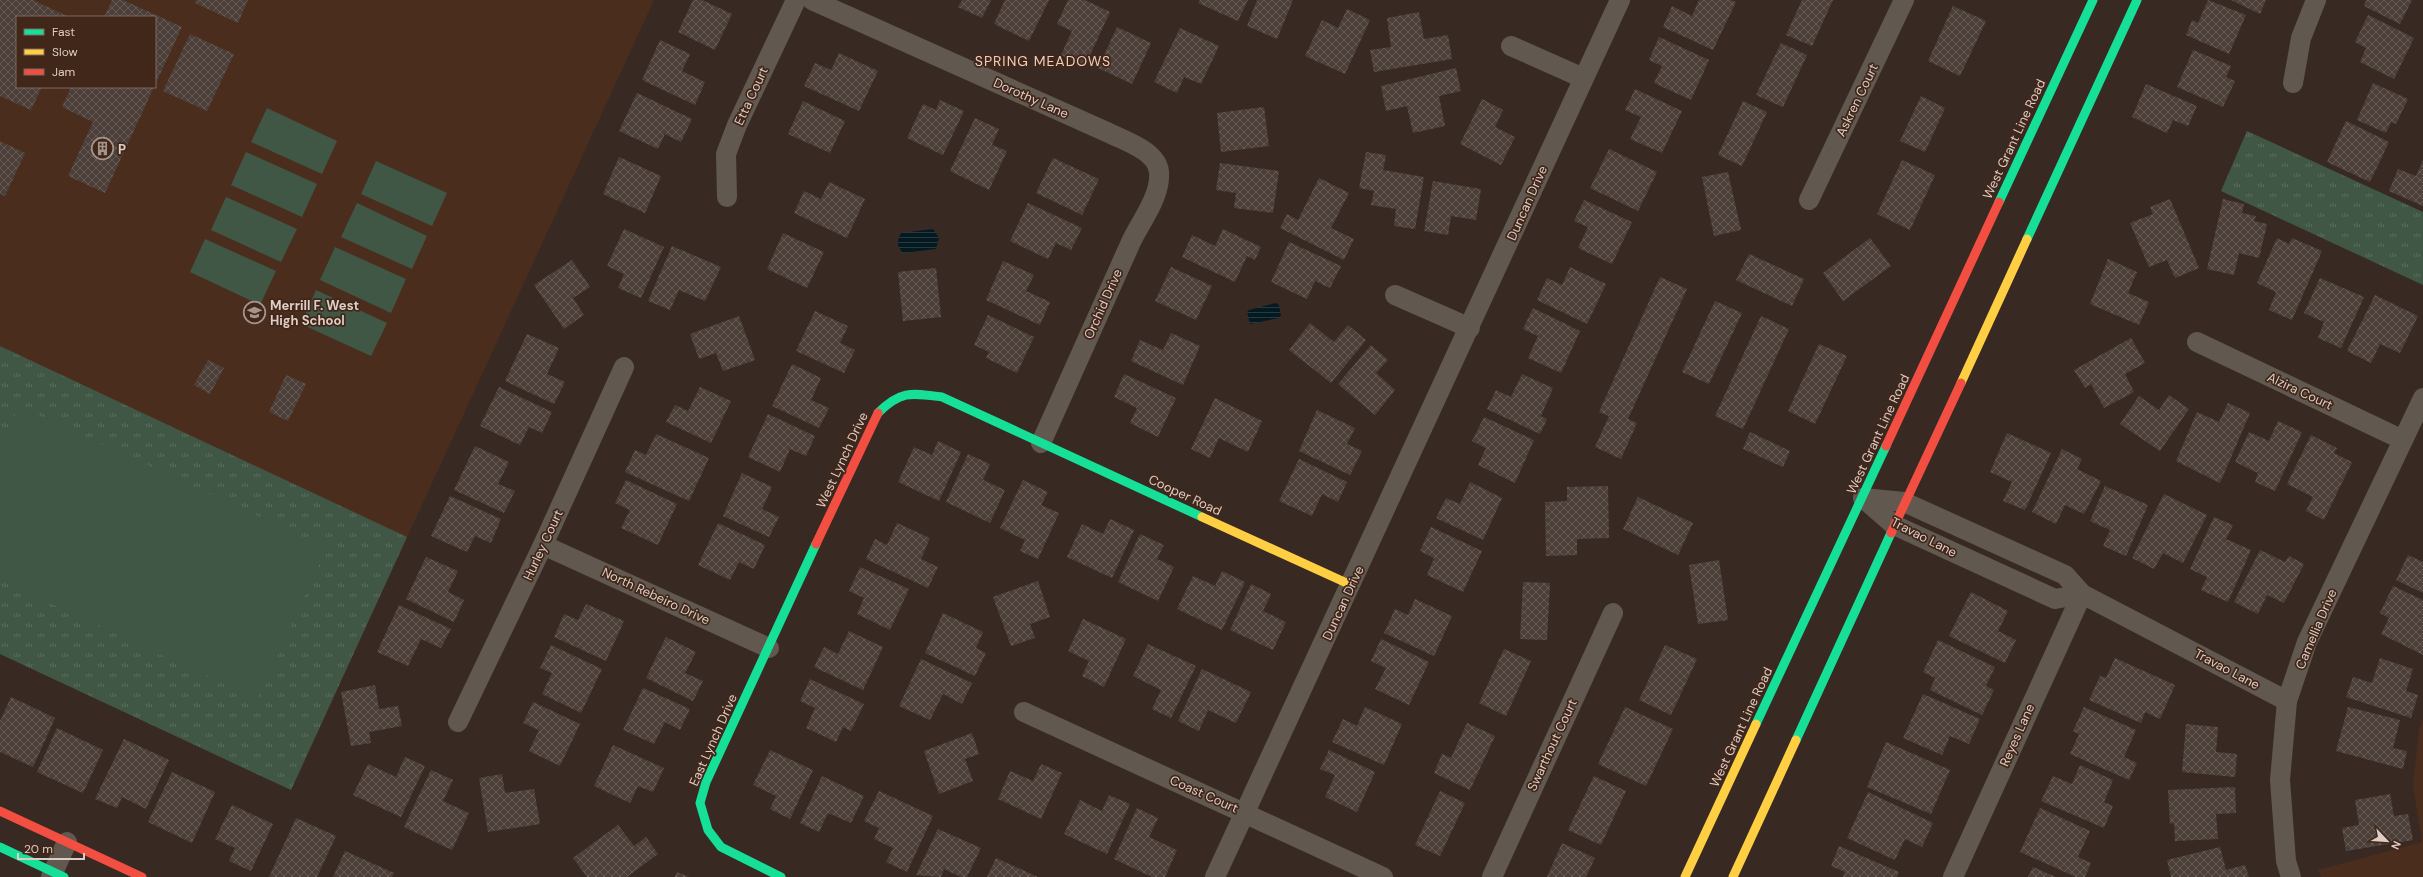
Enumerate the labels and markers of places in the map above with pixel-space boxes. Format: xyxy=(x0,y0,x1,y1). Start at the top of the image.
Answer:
building icon: P xyxy=(90,136,116,162)
place label: P xyxy=(118,141,126,158)
place label: Merrill F. West High School xyxy=(270,297,359,329)
school or university icon: Merrill F. West High School xyxy=(242,299,268,325)

